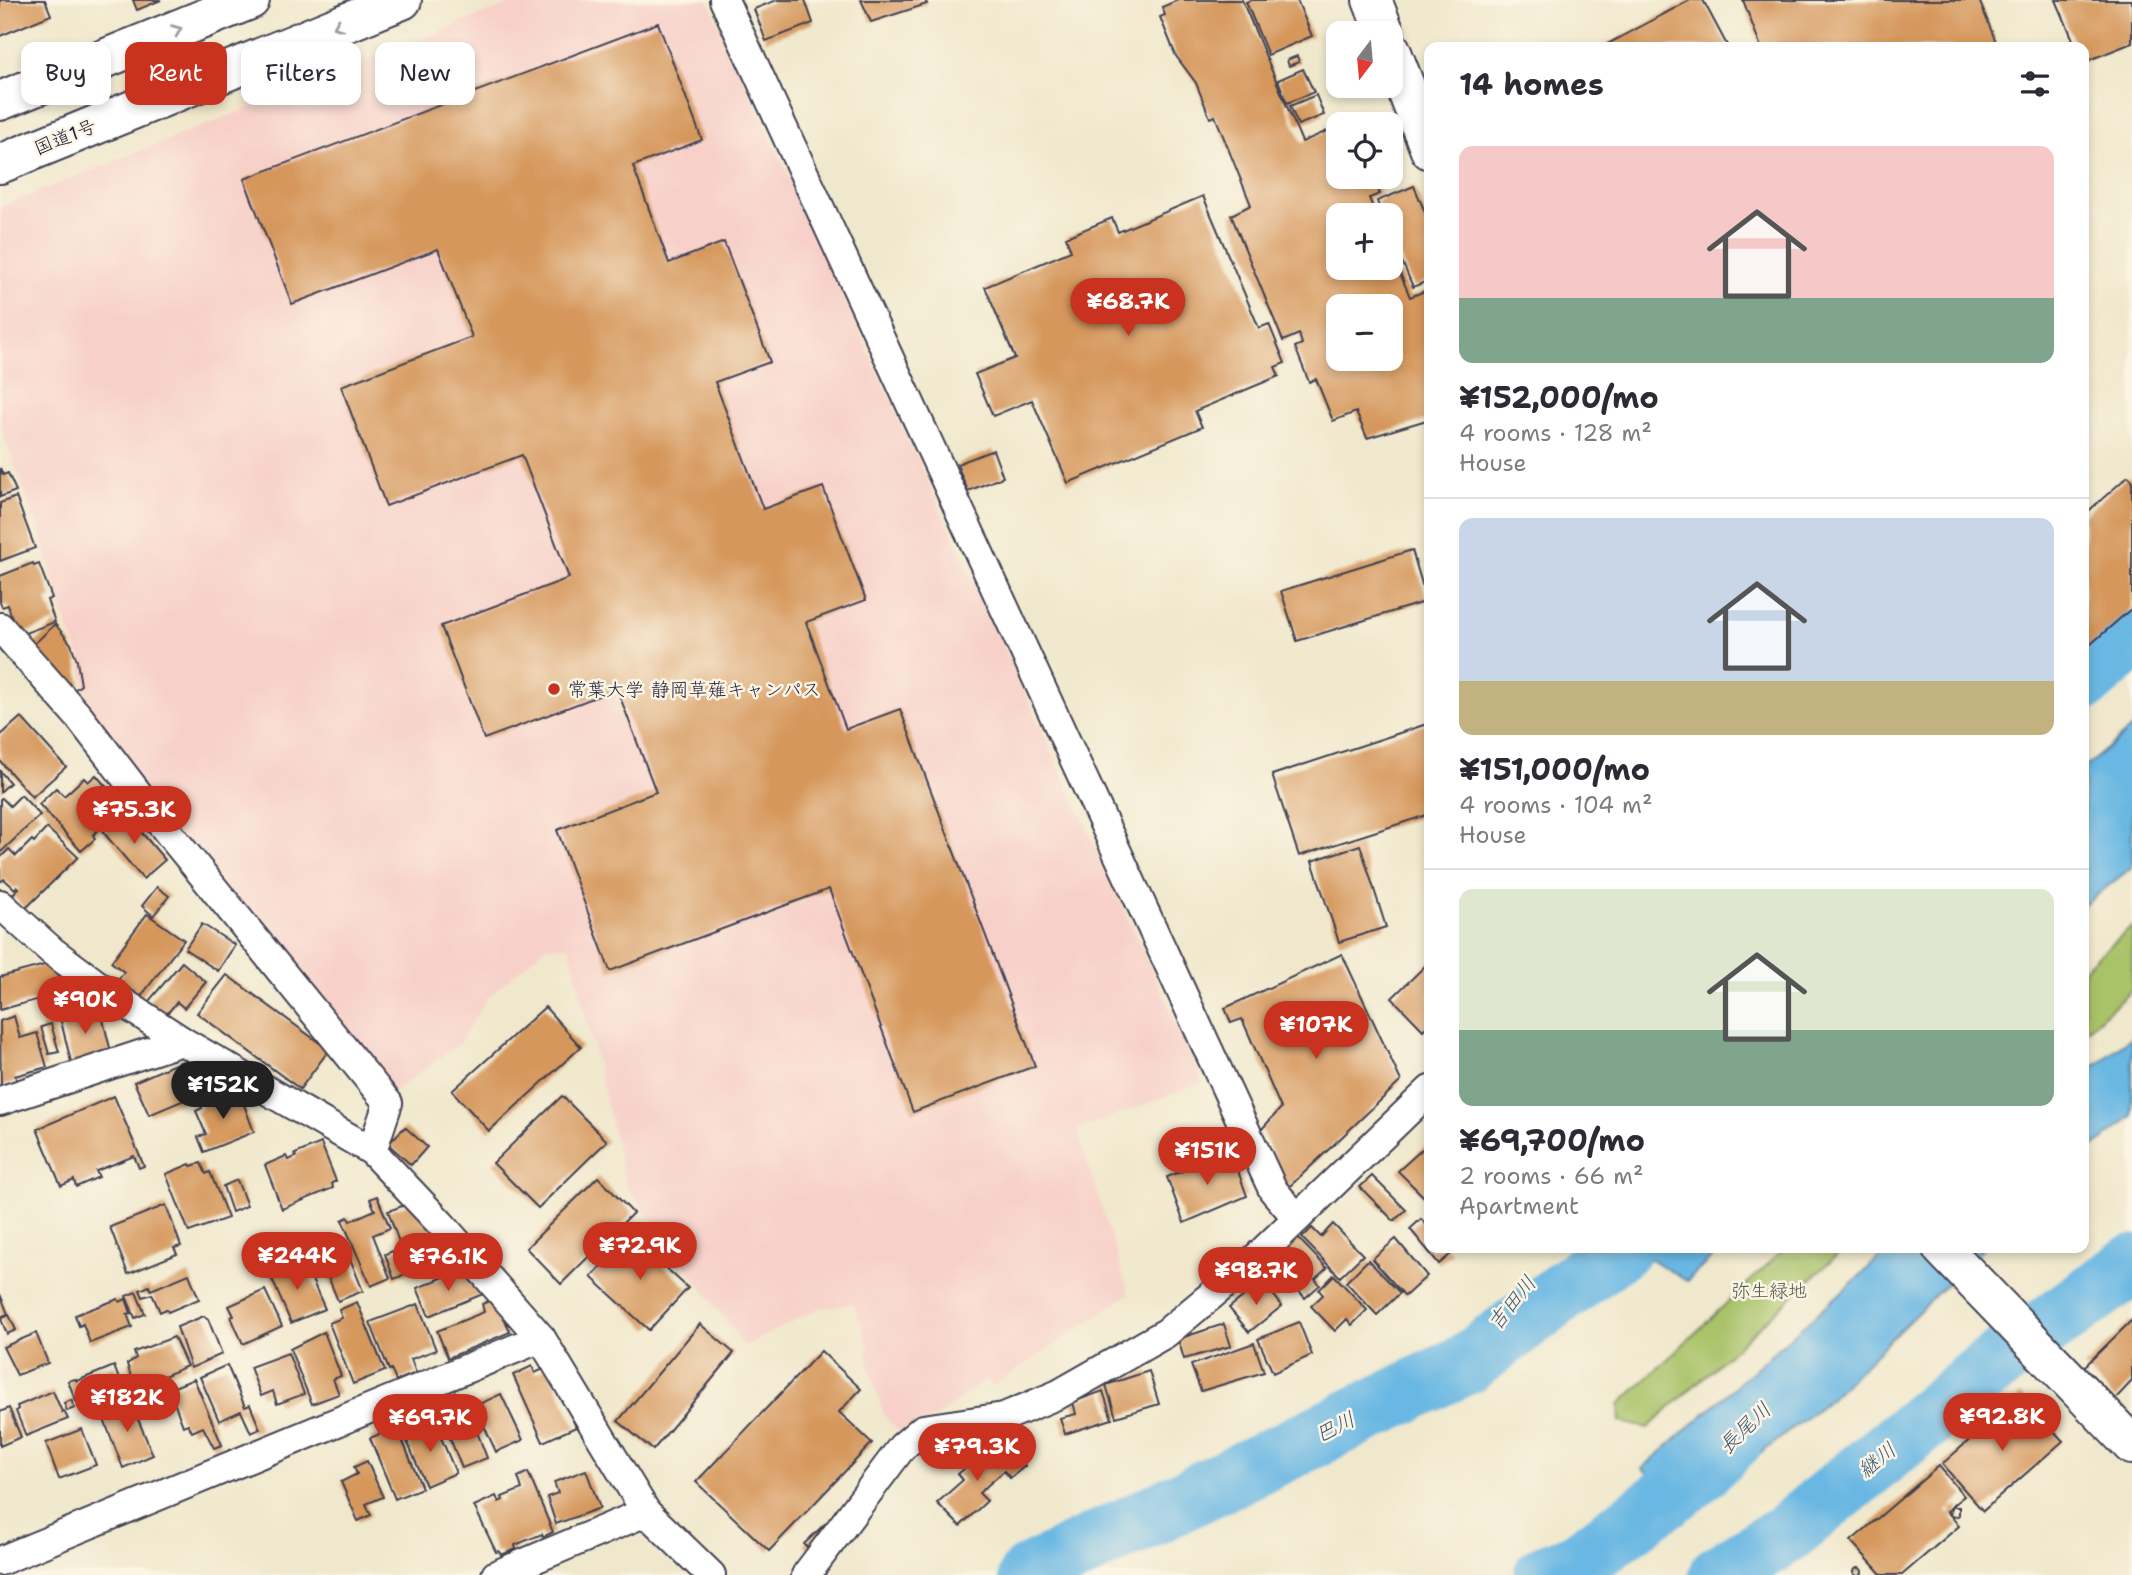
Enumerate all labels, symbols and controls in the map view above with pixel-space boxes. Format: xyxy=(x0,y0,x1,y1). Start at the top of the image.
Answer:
one-way arrow xyxy=(333,17,345,31)
north arrow xyxy=(1326,21,1404,98)
map controls xyxy=(1326,21,1403,371)
one-way arrow xyxy=(170,24,182,38)
chip: Buy xyxy=(21,42,111,105)
chip: Rent xyxy=(125,42,227,105)
chip: Filters xyxy=(241,42,361,105)
chip: New xyxy=(375,42,475,105)
text: 14 homes xyxy=(1459,64,1604,105)
icon: filters xyxy=(2016,65,2054,103)
button: locate xyxy=(1326,112,1403,189)
street label: 国道1号 xyxy=(30,113,100,161)
icon: home xyxy=(1694,191,1820,317)
button: + xyxy=(1326,203,1403,280)
pin: ¥68.7K xyxy=(1071,278,1185,338)
text: ¥68.7K xyxy=(1086,286,1170,316)
button: − xyxy=(1326,294,1403,371)
text: ¥152,000/mo xyxy=(1459,377,1659,418)
text: 4 rooms · 128 m² xyxy=(1459,418,1652,448)
text: House xyxy=(1459,448,1527,478)
icon: home xyxy=(1694,563,1820,689)
place label: 常葉大学 静岡草薙キャンパス xyxy=(568,677,821,702)
marker: 常葉大学 静岡草薙キャンパス xyxy=(546,681,562,697)
text: ¥151,000/mo xyxy=(1459,749,1650,790)
pin: ¥75.3K xyxy=(77,786,191,846)
text: 4 rooms · 104 m² xyxy=(1459,790,1652,820)
text: ¥75.3K xyxy=(92,794,176,824)
text: House xyxy=(1459,820,1527,850)
icon: home xyxy=(1694,934,1820,1060)
pin: ¥90K xyxy=(44,976,126,1036)
text: ¥90K xyxy=(53,984,117,1014)
pin: ¥107K xyxy=(1267,1002,1365,1061)
text: ¥107K xyxy=(1280,1009,1352,1039)
pin: ¥152K xyxy=(174,1062,272,1121)
text: ¥152K xyxy=(187,1069,259,1099)
text: ¥69,700/mo xyxy=(1459,1120,1645,1161)
pin: ¥151K xyxy=(1158,1128,1256,1187)
text: ¥151K xyxy=(1174,1135,1240,1165)
text: 2 rooms · 66 m² xyxy=(1459,1161,1644,1191)
text: Apartment xyxy=(1459,1191,1579,1221)
pin: ¥72.9K xyxy=(583,1222,697,1282)
text: ¥72.9K xyxy=(599,1230,681,1260)
pin: ¥244K xyxy=(248,1232,346,1292)
pin: ¥76.1K xyxy=(391,1234,505,1293)
text: ¥244K xyxy=(257,1240,337,1270)
text: ¥76.1K xyxy=(409,1241,487,1271)
pin: ¥98.7K xyxy=(1199,1248,1313,1307)
text: ¥98.7K xyxy=(1214,1255,1298,1285)
water label: 吉田川 xyxy=(1481,1270,1543,1336)
park label: 弥生緑地 xyxy=(1731,1278,1807,1303)
pin: ¥182K xyxy=(78,1374,176,1434)
text: ¥182K xyxy=(90,1382,164,1412)
pin: ¥69.7K xyxy=(373,1394,487,1454)
pin: ¥92.8K xyxy=(1945,1394,2059,1453)
water label: 長尾川 xyxy=(1713,1396,1777,1460)
text: ¥92.8K xyxy=(1959,1401,2045,1431)
text: ¥69.7K xyxy=(389,1402,471,1432)
water label: 巴川 xyxy=(1310,1405,1360,1449)
pin: ¥79.3K xyxy=(920,1424,1034,1483)
text: ¥79.3K xyxy=(934,1431,1020,1461)
water label: 継川 xyxy=(1852,1436,1902,1484)

